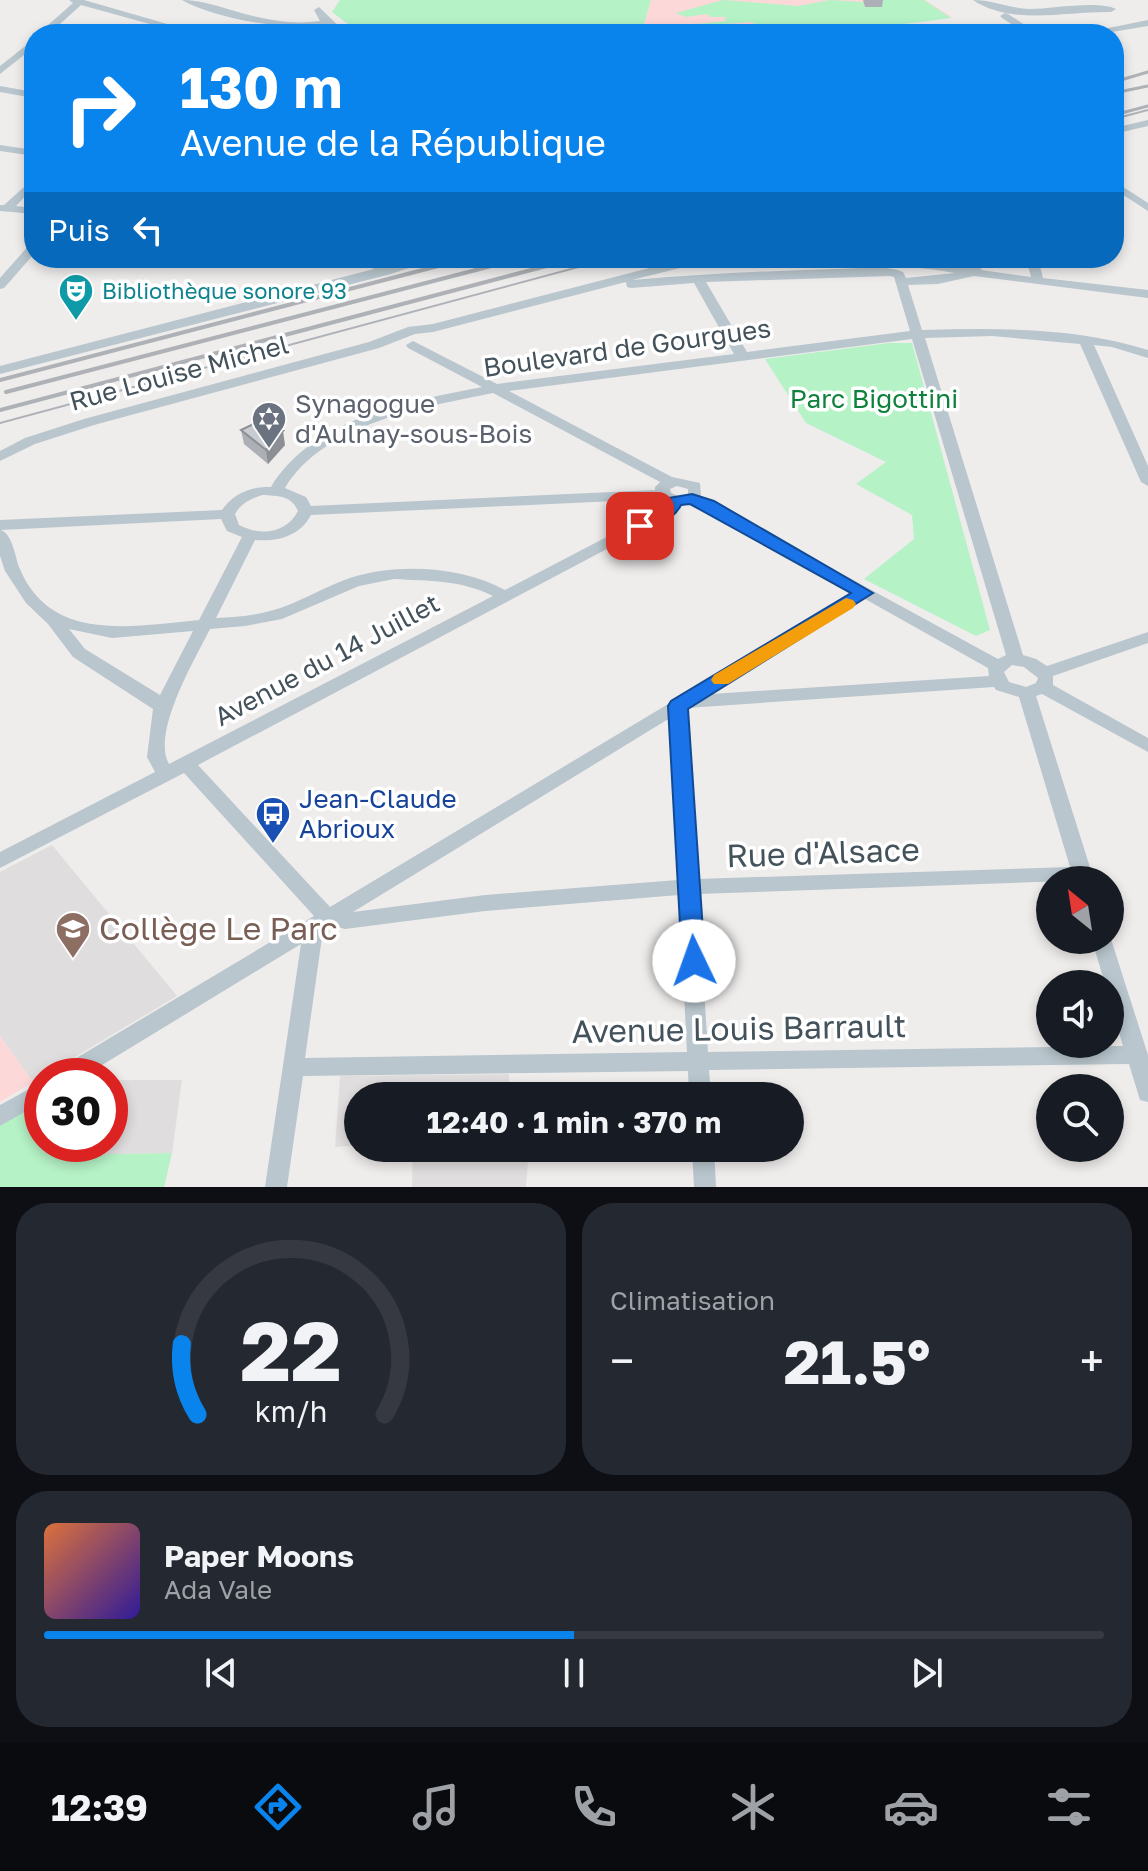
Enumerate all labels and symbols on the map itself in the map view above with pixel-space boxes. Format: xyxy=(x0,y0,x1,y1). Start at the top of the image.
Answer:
theatre icon: Bibliothèque sonore 93 xyxy=(57,272,95,322)
place label: Bibliothèque sonore 93 xyxy=(102,277,347,304)
street label: Boulevard de Gourgues xyxy=(481,312,773,383)
street label: Rue Louise Michel xyxy=(66,328,292,417)
park label: Parc Bigottini xyxy=(790,383,958,414)
place label: Synagogue d'Aulnay-sous-Bois xyxy=(295,388,532,449)
synagogue icon: Synagogue d'Aulnay-sous-Bois xyxy=(250,400,288,450)
pin xyxy=(606,492,674,560)
street label: Avenue du 14 Juillet xyxy=(209,587,445,732)
place label: Jean-Claude Abrioux xyxy=(299,783,457,844)
bus stop icon: Jean-Claude Abrioux xyxy=(254,795,292,845)
street label: Rue d'Alsace xyxy=(726,830,920,874)
north arrow xyxy=(1036,866,1124,954)
place label: Collège Le Parc xyxy=(99,909,338,947)
school or university icon: Collège Le Parc xyxy=(54,910,92,960)
position arrow xyxy=(652,919,736,1003)
street label: Avenue Louis Barrault xyxy=(571,1006,907,1050)
speed limit sign: 30 xyxy=(24,1058,128,1162)

